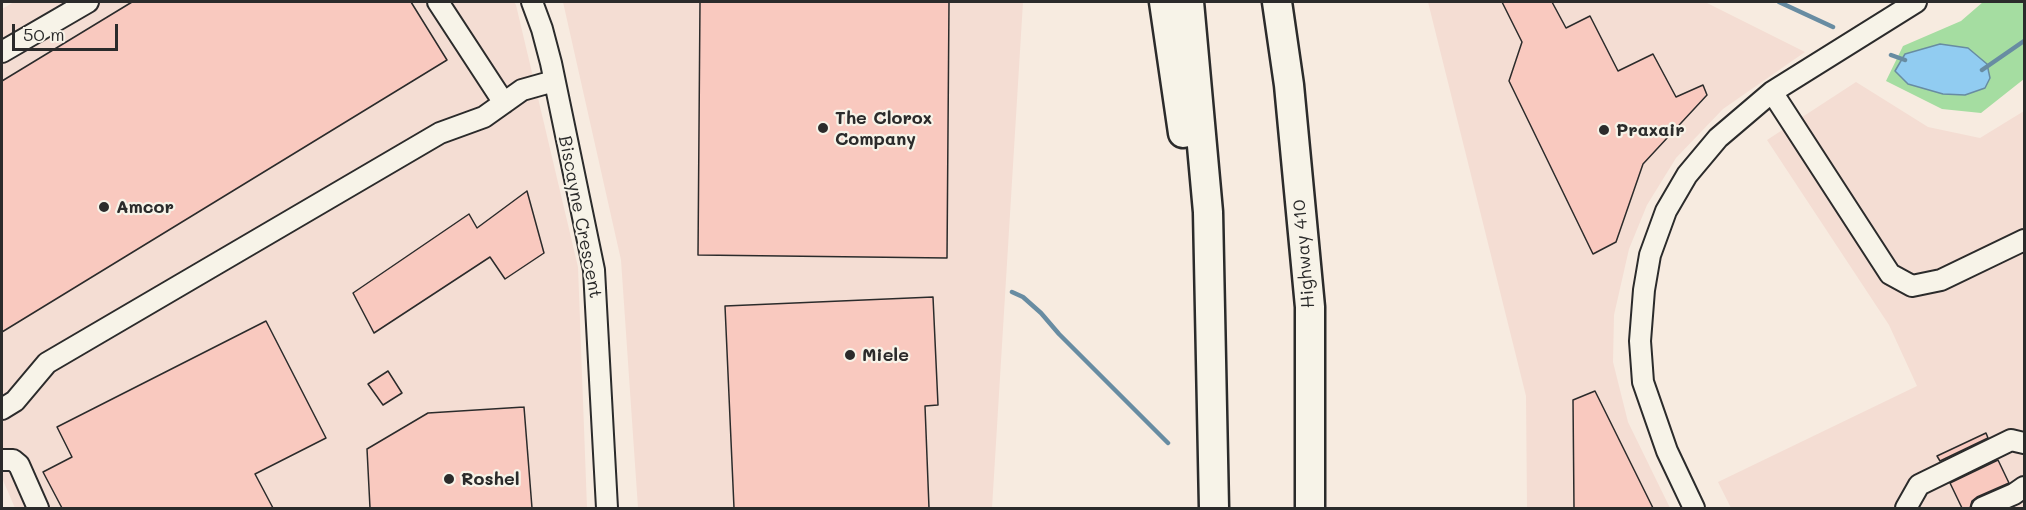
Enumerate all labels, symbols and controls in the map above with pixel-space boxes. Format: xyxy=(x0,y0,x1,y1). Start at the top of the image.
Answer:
scale bar xyxy=(15,12,122,50)
text: 50 m xyxy=(23,22,65,46)
place label: The Clorox Company xyxy=(835,107,932,150)
place label: Praxair xyxy=(1616,119,1685,141)
marker: The Clorox Company xyxy=(816,121,830,135)
marker: Praxair xyxy=(1597,123,1611,137)
street label: Biscayne Crescent xyxy=(554,134,606,300)
place label: Amcor xyxy=(116,196,174,218)
street label: Highway 410 xyxy=(1288,199,1320,309)
marker: Amcor xyxy=(97,200,111,214)
place label: Miele xyxy=(862,344,909,366)
marker: Miele xyxy=(843,348,857,362)
place label: Roshel xyxy=(461,468,519,490)
marker: Roshel xyxy=(442,472,456,486)

